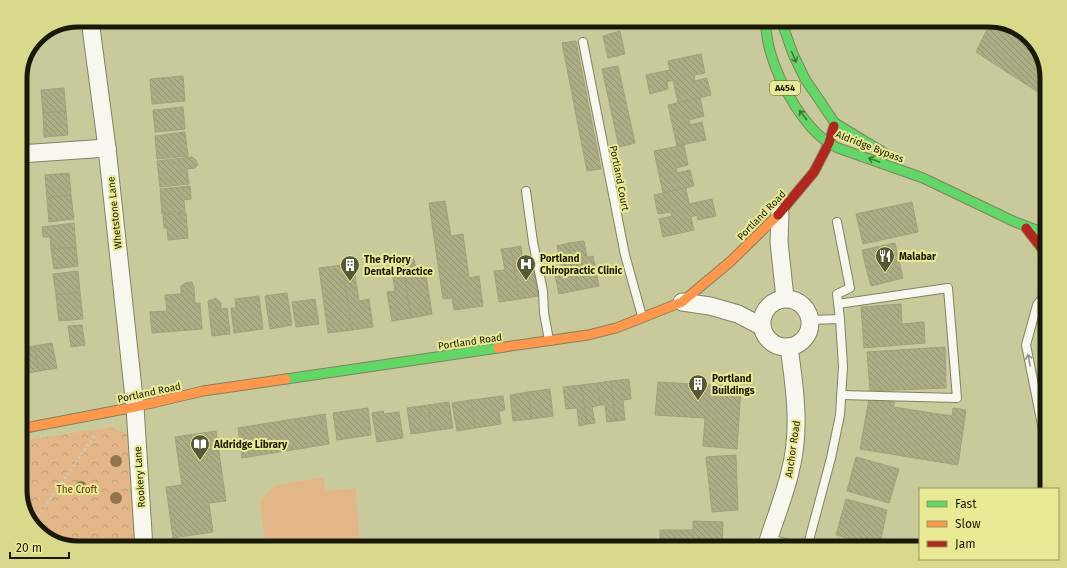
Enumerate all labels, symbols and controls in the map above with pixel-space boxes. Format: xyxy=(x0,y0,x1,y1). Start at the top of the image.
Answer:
one-way arrow xyxy=(791,50,799,62)
road number: A454 xyxy=(770,81,800,95)
one-way arrow xyxy=(798,110,807,121)
street label: Aldridge Bypass xyxy=(834,128,906,166)
street label: Portland Court xyxy=(607,145,631,212)
one-way arrow xyxy=(868,155,880,163)
street label: Whetstone Lane xyxy=(105,176,125,250)
street label: Portland Road xyxy=(735,188,788,243)
restaurant icon: Malabar xyxy=(874,245,896,273)
place label: Malabar xyxy=(899,251,937,263)
hospital icon: Portland Chiropractic Clinic xyxy=(515,253,537,281)
place label: Portland Chiropractic Clinic xyxy=(540,253,623,277)
building icon: The Priory Dental Practice xyxy=(339,254,361,282)
place label: The Priory Dental Practice xyxy=(364,254,433,278)
street label: Portland Road xyxy=(437,332,503,352)
one-way arrow xyxy=(1025,354,1033,367)
building icon: Portland Buildings xyxy=(687,373,709,401)
place label: Portland Buildings xyxy=(712,373,755,397)
street label: Portland Road xyxy=(116,380,182,406)
street label: Anchor Road xyxy=(783,420,803,479)
library icon: Aldridge Library xyxy=(189,433,211,461)
place label: Aldridge Library xyxy=(213,439,288,451)
street label: Rookery Lane xyxy=(132,446,148,508)
park label: The Croft xyxy=(57,484,98,496)
legend xyxy=(919,488,1059,560)
text: Fast xyxy=(955,497,977,511)
text: Slow xyxy=(955,517,981,531)
scale bar xyxy=(10,534,69,560)
text: Jam xyxy=(955,537,975,551)
text: 20 m xyxy=(16,541,42,555)

